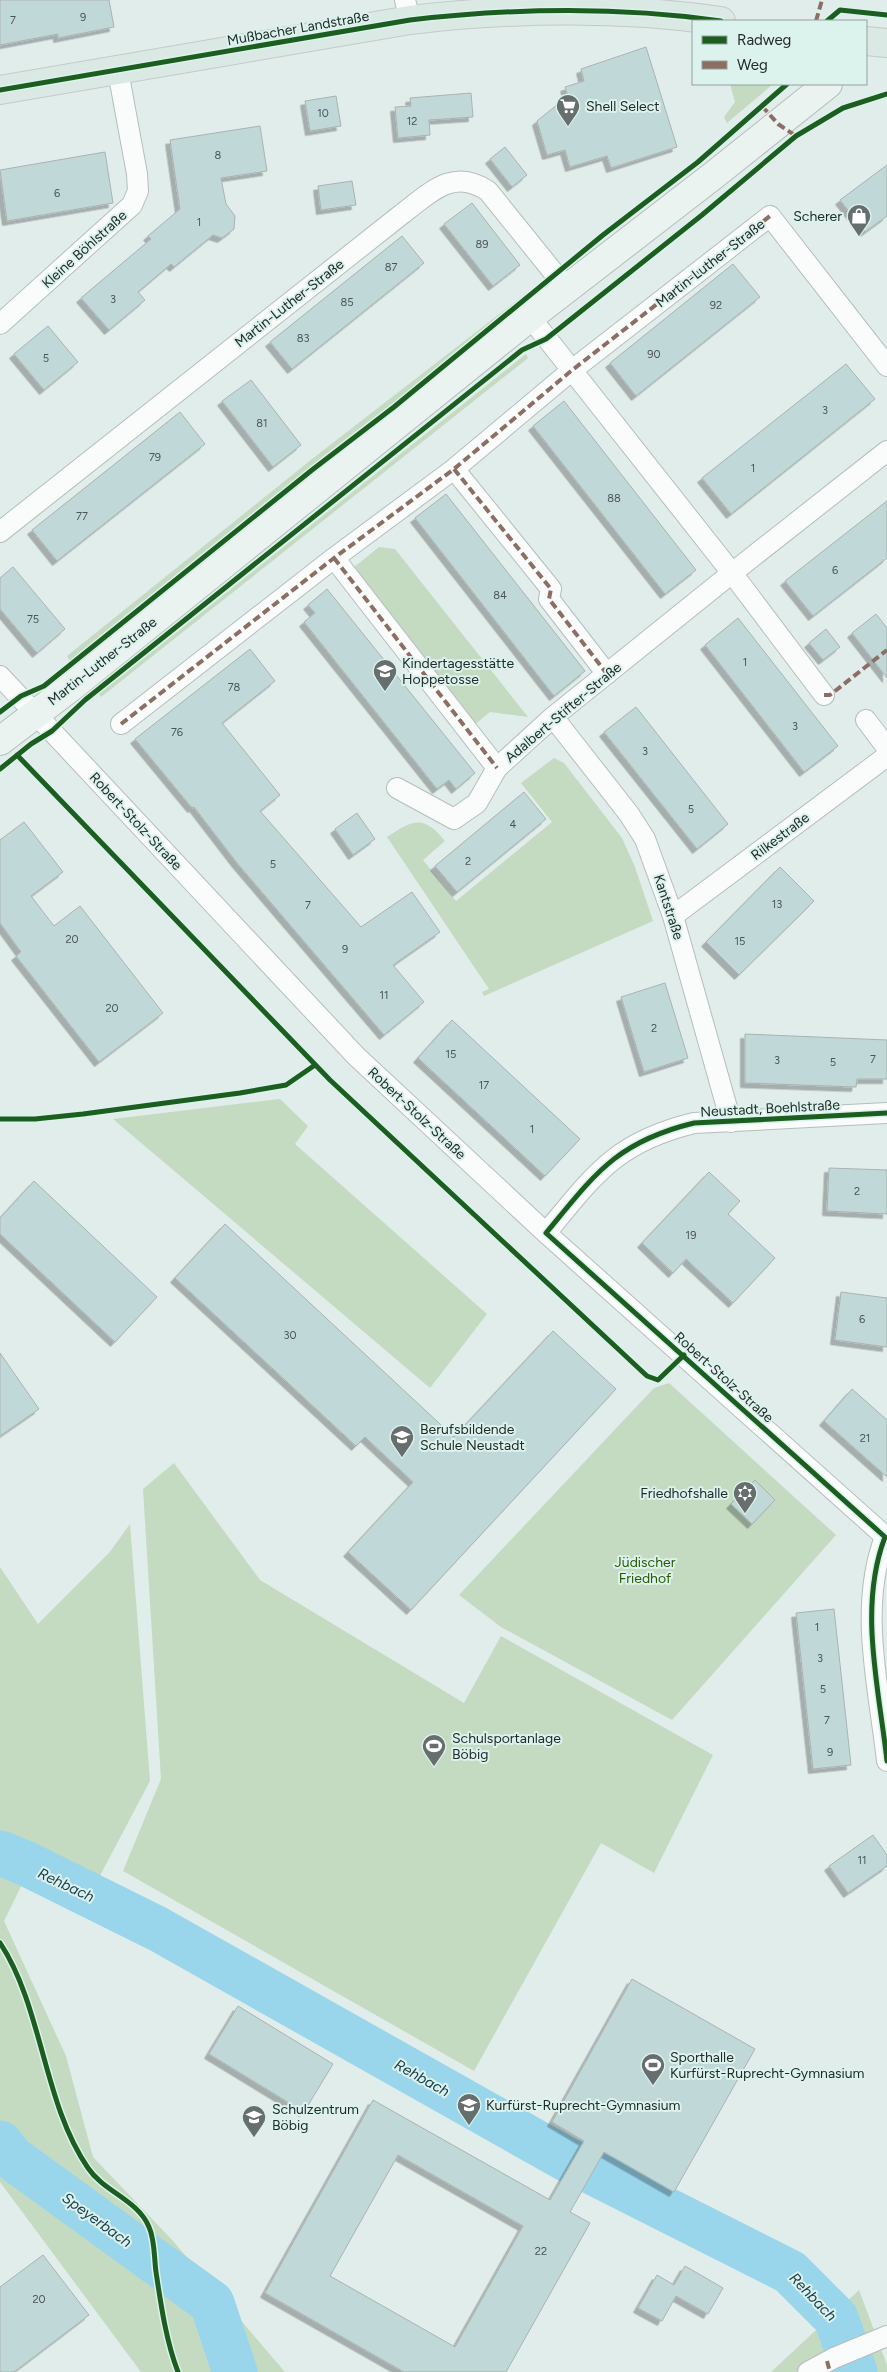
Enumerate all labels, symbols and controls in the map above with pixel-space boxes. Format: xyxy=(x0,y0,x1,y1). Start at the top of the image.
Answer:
street label: Mußbacher Landstraße xyxy=(226,8,371,49)
house number: 9 xyxy=(80,11,86,24)
house number: 7 xyxy=(10,14,16,27)
legend xyxy=(692,20,867,85)
text: Radweg xyxy=(737,31,791,49)
text: Weg xyxy=(737,56,768,74)
supermarket icon: Shell Select xyxy=(555,93,581,127)
place label: Shell Select xyxy=(586,98,660,115)
house number: 10 xyxy=(317,107,329,120)
house number: 12 xyxy=(407,115,417,128)
house number: 8 xyxy=(215,149,222,162)
house number: 6 xyxy=(54,187,60,200)
shop icon: Scherer xyxy=(846,203,872,237)
street label: Kleine Böhlstraße xyxy=(38,207,130,292)
place label: Scherer xyxy=(793,208,842,225)
street label: Martin-Luther-Straße xyxy=(652,215,768,311)
house number: 1 xyxy=(197,216,201,229)
house number: 89 xyxy=(476,238,488,251)
street label: Martin-Luther-Straße xyxy=(231,255,347,351)
house number: 87 xyxy=(385,261,397,274)
house number: 3 xyxy=(110,293,116,306)
house number: 85 xyxy=(340,296,354,309)
house number: 92 xyxy=(710,299,722,312)
house number: 83 xyxy=(297,332,309,345)
house number: 90 xyxy=(647,348,661,361)
house number: 5 xyxy=(43,352,49,365)
house number: 3 xyxy=(822,404,828,417)
house number: 81 xyxy=(256,417,268,430)
house number: 79 xyxy=(149,451,161,464)
house number: 1 xyxy=(751,462,755,475)
house number: 88 xyxy=(607,492,621,505)
house number: 77 xyxy=(76,510,88,523)
house number: 6 xyxy=(832,564,838,577)
house number: 84 xyxy=(493,589,507,602)
house number: 75 xyxy=(27,613,39,626)
street label: Martin-Luther-Straße xyxy=(44,613,160,709)
place label: Kindertagesstätte Hoppetosse xyxy=(402,655,514,688)
house number: 1 xyxy=(743,656,747,669)
school or university icon: Kindertagesstätte Hoppetosse xyxy=(372,658,398,692)
street label: Adalbert-Stifter-Straße xyxy=(502,659,625,766)
house number: 78 xyxy=(228,681,241,694)
house number: 3 xyxy=(792,720,798,733)
house number: 76 xyxy=(171,726,183,739)
house number: 3 xyxy=(642,745,648,758)
street label: Robert-Stolz-Straße xyxy=(86,769,186,874)
house number: 5 xyxy=(688,803,694,816)
street label: Rilkestraße xyxy=(748,809,813,864)
house number: 4 xyxy=(510,818,517,831)
house number: 2 xyxy=(465,855,471,868)
house number: 5 xyxy=(270,858,276,871)
street label: Kantstraße xyxy=(650,872,687,942)
house number: 13 xyxy=(772,898,782,911)
house number: 7 xyxy=(305,899,311,912)
house number: 20 xyxy=(65,933,79,946)
house number: 15 xyxy=(735,935,745,948)
house number: 9 xyxy=(342,943,348,956)
house number: 11 xyxy=(379,989,389,1002)
house number: 20 xyxy=(105,1002,119,1015)
house number: 2 xyxy=(651,1022,657,1035)
house number: 15 xyxy=(446,1048,456,1061)
house number: 7 xyxy=(870,1053,876,1066)
house number: 3 xyxy=(774,1054,780,1067)
house number: 5 xyxy=(830,1056,836,1069)
street label: Robert-Stolz-Straße xyxy=(364,1064,469,1163)
house number: 17 xyxy=(479,1079,489,1092)
street label: Neustadt, Boehlstraße xyxy=(700,1096,841,1121)
house number: 1 xyxy=(530,1123,534,1136)
house number: 2 xyxy=(854,1185,860,1198)
house number: 19 xyxy=(686,1229,696,1242)
house number: 6 xyxy=(859,1313,865,1326)
street label: Robert-Stolz-Straße xyxy=(671,1328,777,1427)
house number: 30 xyxy=(283,1329,297,1342)
place label: Berufsbildende Schule Neustadt xyxy=(420,1421,525,1454)
school or university icon: Berufsbildende Schule Neustadt xyxy=(389,1424,415,1458)
house number: 21 xyxy=(860,1432,870,1445)
synagogue icon: Friedhofshalle xyxy=(732,1480,758,1514)
place label: Friedhofshalle xyxy=(640,1485,728,1502)
park label: Jüdischer Friedhof xyxy=(615,1554,676,1587)
house number: 1 xyxy=(815,1621,819,1634)
house number: 3 xyxy=(817,1652,823,1665)
house number: 5 xyxy=(820,1683,826,1696)
house number: 7 xyxy=(824,1714,830,1727)
place label: Schulsportanlage Böbig xyxy=(452,1730,561,1763)
sports icon: Schulsportanlage Böbig xyxy=(421,1733,447,1767)
house number: 9 xyxy=(827,1746,833,1759)
house number: 11 xyxy=(857,1854,867,1867)
water label: Rehbach xyxy=(35,1864,97,1906)
place label: Sporthalle Kurfürst-Ruprecht-Gymnasium xyxy=(670,2049,865,2082)
sports icon: Sporthalle Kurfürst-Ruprecht-Gymnasium xyxy=(640,2052,666,2086)
water label: Rehbach xyxy=(391,2056,453,2100)
school or university icon: Kurfürst-Ruprecht-Gymnasium xyxy=(456,2092,482,2126)
place label: Kurfürst-Ruprecht-Gymnasium xyxy=(486,2097,681,2114)
place label: Schulzentrum Böbig xyxy=(272,2101,359,2134)
school or university icon: Schulzentrum Böbig xyxy=(241,2104,267,2138)
water label: Speyerbach xyxy=(59,2189,135,2251)
house number: 22 xyxy=(535,2245,547,2258)
water label: Rehbach xyxy=(786,2269,840,2325)
house number: 20 xyxy=(32,2293,46,2306)

